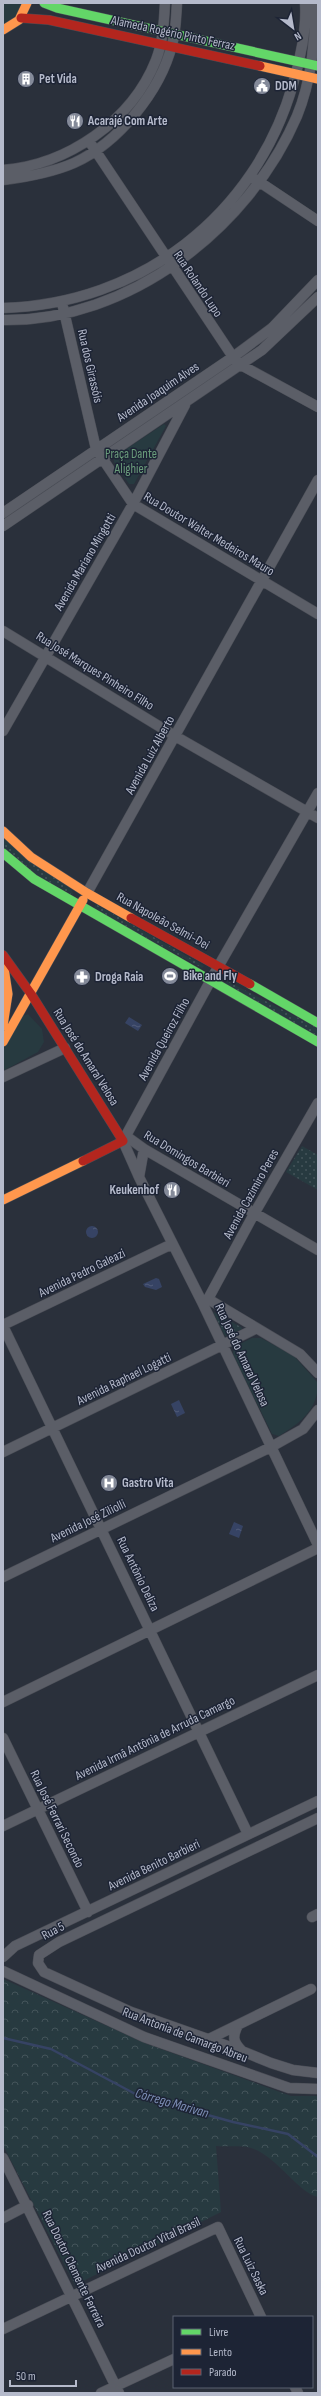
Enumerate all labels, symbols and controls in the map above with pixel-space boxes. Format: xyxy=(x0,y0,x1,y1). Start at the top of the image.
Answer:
north arrow xyxy=(273,8,313,48)
street label: Alameda Rogério Pinto Ferraz xyxy=(109,12,237,54)
text: N xyxy=(292,29,304,43)
building icon: Pet Vida xyxy=(16,69,36,89)
place label: Pet Vida xyxy=(39,71,77,87)
public building icon: DDM xyxy=(252,76,272,96)
place label: DDM xyxy=(275,78,297,94)
restaurant icon: Acarajé Com Arte xyxy=(65,111,85,131)
place label: Acarajé Com Arte xyxy=(87,113,168,129)
street label: Rua Rolando Lupo xyxy=(170,248,226,320)
street label: Rua dos Girassóis xyxy=(74,328,106,405)
street label: Avenida Joaquim Alves xyxy=(113,358,202,426)
park label: Praça Dante Alighier xyxy=(105,446,157,477)
street label: Rua Doutor Walter Medeiros Mauro xyxy=(141,489,277,579)
street label: Avenida Mariano Mingotti xyxy=(50,511,119,614)
street label: Rua José Marques Pinheiro Filho xyxy=(33,628,157,714)
street label: Avenida Luiz Alberto xyxy=(121,713,178,798)
street label: Rua Napoleão Selmi-Dei xyxy=(114,889,212,953)
sports icon: Bike and Fly xyxy=(160,966,180,986)
pharmacy icon: Droga Raia xyxy=(72,967,92,987)
place label: Bike and Fly xyxy=(183,968,237,984)
place label: Droga Raia xyxy=(95,969,143,985)
street label: Avenida Queiroz Filho xyxy=(134,995,193,1084)
street label: Rua José do Amaral Velosa xyxy=(50,1005,122,1109)
street label: Rua Domingos Barbieri xyxy=(141,1127,233,1191)
street label: Avenida Cazimiro Peres xyxy=(219,1146,282,1243)
restaurant icon: Keukenhof xyxy=(162,1180,182,1200)
place label: Keukenhof xyxy=(110,1182,160,1198)
street label: Avenida Pedro Galeazi xyxy=(35,1245,128,1301)
street label: Rua José do Amaral Velosa xyxy=(211,1301,273,1409)
street label: Avenida Raphael Logatti xyxy=(73,1349,174,1409)
hospital icon: Gastro Vita xyxy=(99,1473,119,1493)
place label: Gastro Vita xyxy=(122,1475,174,1491)
street label: Avenida José Ziliolli xyxy=(47,1496,128,1547)
street label: Rua Antônio Deliza xyxy=(113,1534,163,1614)
street label: Avenida Irmã Antônia de Arruda Camargo xyxy=(72,1692,238,1784)
street label: Rua José Ferrari Secondo xyxy=(26,1768,88,1870)
street label: Avenida Benito Barbieri xyxy=(105,1836,202,1895)
street label: Rua 5 xyxy=(39,1918,67,1944)
street label: Rua Antonia de Camargo Abreu xyxy=(120,2004,250,2066)
water label: Córrego Marivan xyxy=(133,2084,211,2122)
street label: Rua Doutor Clemente Ferreira xyxy=(39,2208,109,2330)
street label: Avenida Doutor Vital Brasil xyxy=(92,2214,203,2277)
street label: Rua Luiz Saska xyxy=(230,2234,272,2298)
legend xyxy=(173,2316,313,2388)
text: Livre xyxy=(209,2325,229,2340)
text: Lento xyxy=(209,2345,232,2360)
scale bar xyxy=(10,2362,76,2388)
text: Parado xyxy=(209,2365,236,2380)
text: 50 m xyxy=(16,2369,36,2384)

